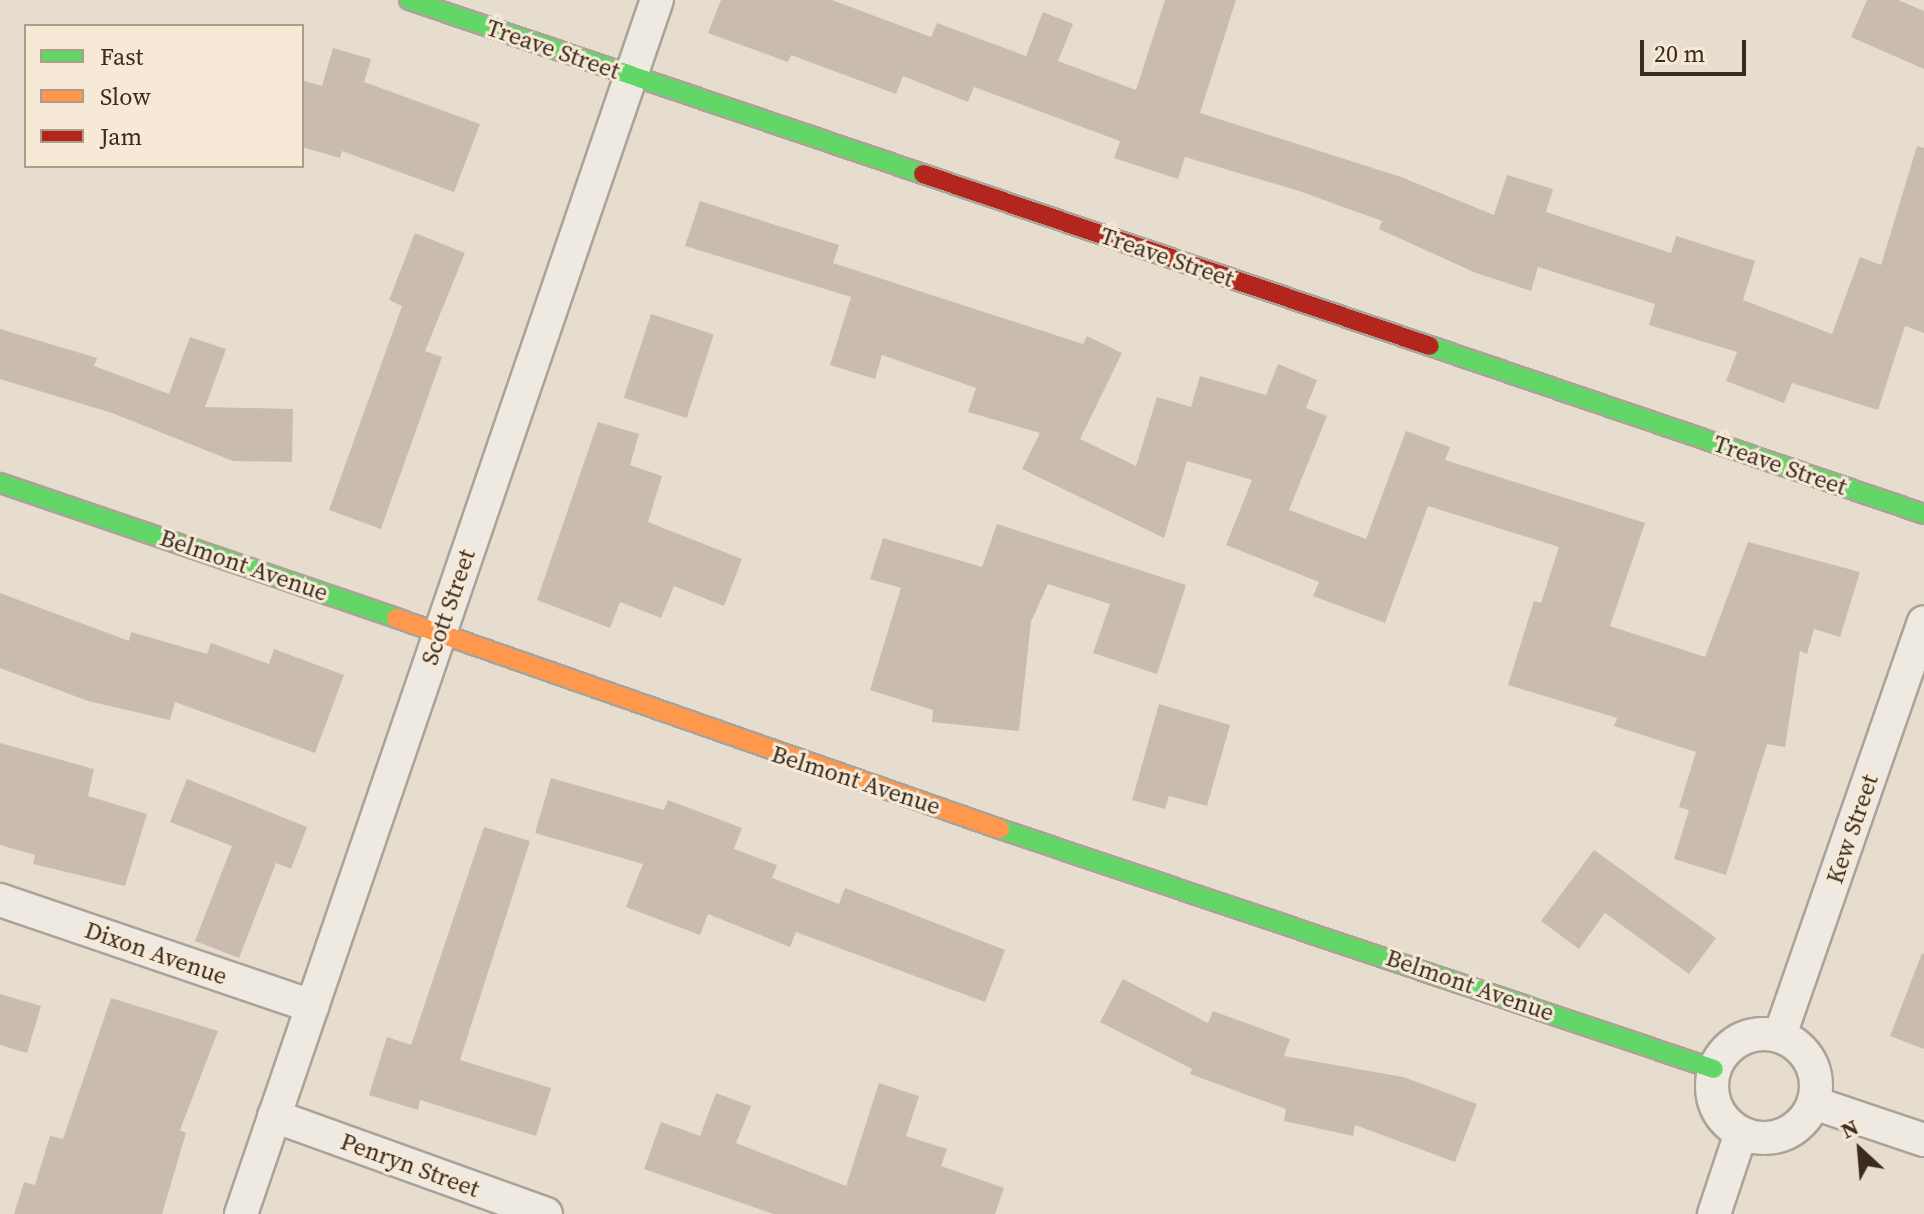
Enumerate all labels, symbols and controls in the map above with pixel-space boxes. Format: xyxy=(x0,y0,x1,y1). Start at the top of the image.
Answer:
street label: Treave Street xyxy=(483,13,623,85)
legend xyxy=(24,24,304,168)
scale bar xyxy=(1644,24,1750,74)
text: 20 m xyxy=(1654,37,1705,70)
text: Fast xyxy=(100,40,143,73)
text: Slow xyxy=(100,80,151,113)
text: Jam xyxy=(100,120,142,153)
street label: Treave Street xyxy=(1097,221,1237,293)
street label: Treave Street xyxy=(1710,429,1850,501)
street label: Belmont Avenue xyxy=(156,523,332,607)
street label: Scott Street xyxy=(415,545,481,669)
street label: Belmont Avenue xyxy=(768,739,944,821)
street label: Kew Street xyxy=(1820,771,1884,887)
street label: Dixon Avenue xyxy=(81,915,231,991)
street label: Belmont Avenue xyxy=(1382,943,1558,1027)
north arrow xyxy=(1820,1110,1900,1190)
text: N xyxy=(1836,1111,1863,1145)
street label: Penryn Street xyxy=(337,1127,483,1203)

